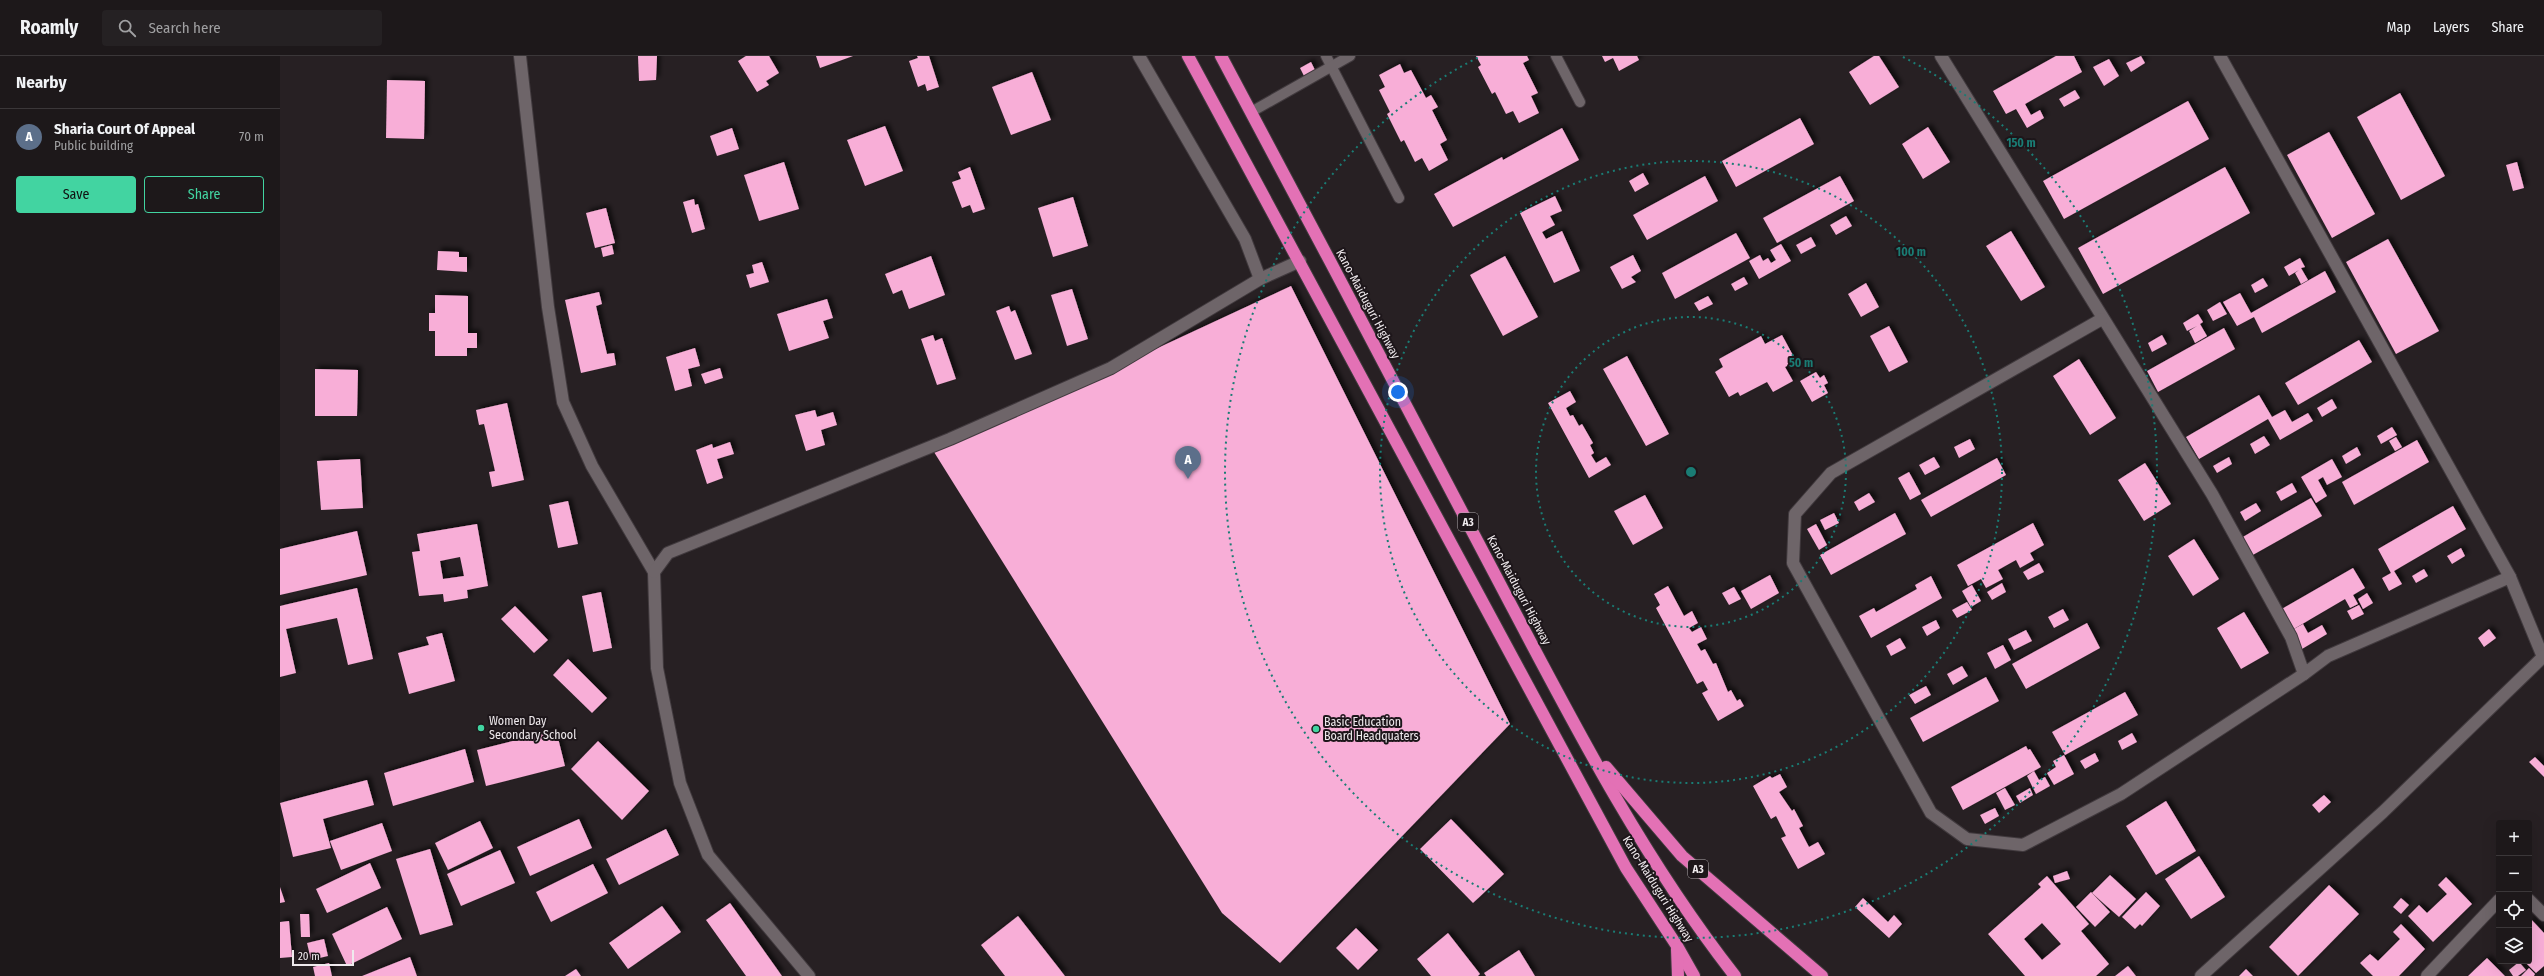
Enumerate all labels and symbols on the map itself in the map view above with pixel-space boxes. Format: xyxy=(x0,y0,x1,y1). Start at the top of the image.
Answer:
text: 150 m xyxy=(2006,136,2036,150)
text: 100 m xyxy=(1896,245,1926,259)
street label: Kano-Maiduguri Highway xyxy=(1333,247,1403,362)
text: 50 m xyxy=(1789,356,1813,370)
your location xyxy=(1388,382,1408,402)
pin: A xyxy=(1175,446,1201,479)
centre of rings xyxy=(1684,465,1698,479)
road number: A3 xyxy=(1458,513,1478,531)
street label: Kano-Maiduguri Highway xyxy=(1484,533,1554,648)
place label: Women Day Secondary School xyxy=(489,714,576,742)
place label: Basic Education Board Headquaters xyxy=(1324,715,1419,743)
marker: Women Day Secondary School xyxy=(476,723,486,733)
marker: Basic Education Board Headquaters xyxy=(1311,724,1321,734)
street label: Kano-Maiduguri Highway xyxy=(1620,833,1697,945)
road number: A3 xyxy=(1688,860,1708,878)
scale bar xyxy=(292,948,354,967)

